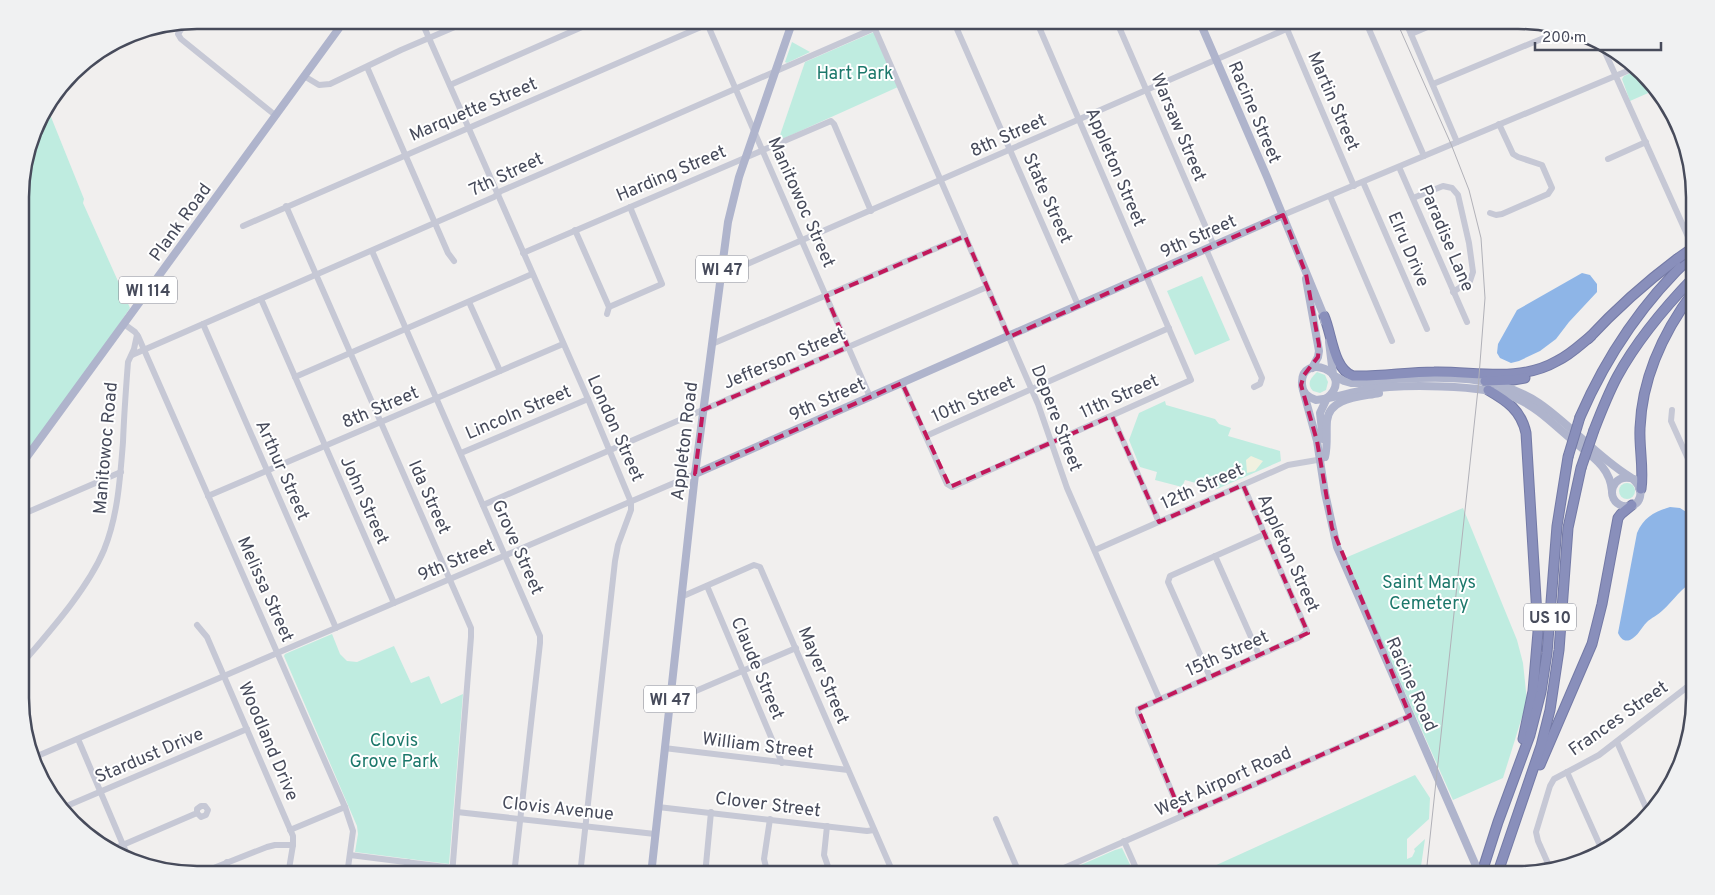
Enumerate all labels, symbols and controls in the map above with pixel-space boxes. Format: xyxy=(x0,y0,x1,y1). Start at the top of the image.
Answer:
scale bar xyxy=(1535,20,1661,52)
text: 200 m xyxy=(1542,29,1587,48)
street label: Martin Street xyxy=(1301,48,1364,155)
street label: Racine Street xyxy=(1222,58,1285,167)
park label: Hart Park xyxy=(816,63,894,86)
street label: Warsaw Street xyxy=(1144,70,1211,185)
street label: Marquette Street xyxy=(406,73,541,148)
street label: Appleton Street xyxy=(1079,105,1150,231)
street label: 8th Street xyxy=(967,109,1050,163)
street label: Manitowoc Street xyxy=(762,134,840,272)
street label: Harding Street xyxy=(613,141,730,208)
street label: 7th Street xyxy=(466,148,547,203)
street label: State Street xyxy=(1016,150,1077,247)
street label: Plank Road xyxy=(145,179,217,267)
street label: Paradise Lane xyxy=(1413,182,1478,295)
street label: Elru Drive xyxy=(1382,209,1434,291)
street label: 9th Street xyxy=(1157,210,1240,264)
road number: WI 47 xyxy=(696,255,748,282)
road number: WI 114 xyxy=(119,276,177,304)
street label: Jefferson Street xyxy=(720,323,849,395)
street label: Depere Street xyxy=(1025,362,1086,475)
street label: 11th Street xyxy=(1077,370,1163,425)
street label: London Street xyxy=(581,372,648,486)
street label: 10th Street xyxy=(928,372,1019,429)
street label: 9th Street xyxy=(786,373,869,427)
street label: Manitowoc Road xyxy=(89,381,124,515)
street label: Lincoln Street xyxy=(462,381,575,446)
street label: Appleton Road xyxy=(667,381,704,502)
street label: 8th Street xyxy=(339,382,422,435)
street label: Arthur Street xyxy=(249,417,314,524)
street label: John Street xyxy=(334,453,393,548)
street label: Ida Street xyxy=(402,457,455,538)
street label: 12th Street xyxy=(1158,459,1248,516)
street label: Appleton Street xyxy=(1251,491,1324,616)
street label: Grove Street xyxy=(485,497,548,599)
street label: Melissa Street xyxy=(231,533,298,646)
street label: 9th Street xyxy=(415,535,498,588)
park label: Saint Marys Cemetery xyxy=(1382,572,1476,616)
road number: US 10 xyxy=(1524,604,1576,630)
street label: Claude Street xyxy=(725,614,789,723)
street label: Mayer Street xyxy=(792,623,853,728)
street label: 15th Street xyxy=(1183,626,1273,683)
street label: Racine Road xyxy=(1380,634,1442,735)
street label: Frances Street xyxy=(1565,676,1673,762)
street label: Woodland Drive xyxy=(232,678,303,805)
road number: WI 47 xyxy=(644,686,696,712)
street label: Stardust Drive xyxy=(92,723,207,790)
street label: William Street xyxy=(701,728,815,765)
park label: Clovis Grove Park xyxy=(349,730,439,774)
street label: West Airport Road xyxy=(1152,742,1295,823)
street label: Clover Street xyxy=(714,788,822,823)
street label: Clovis Avenue xyxy=(501,792,615,827)

